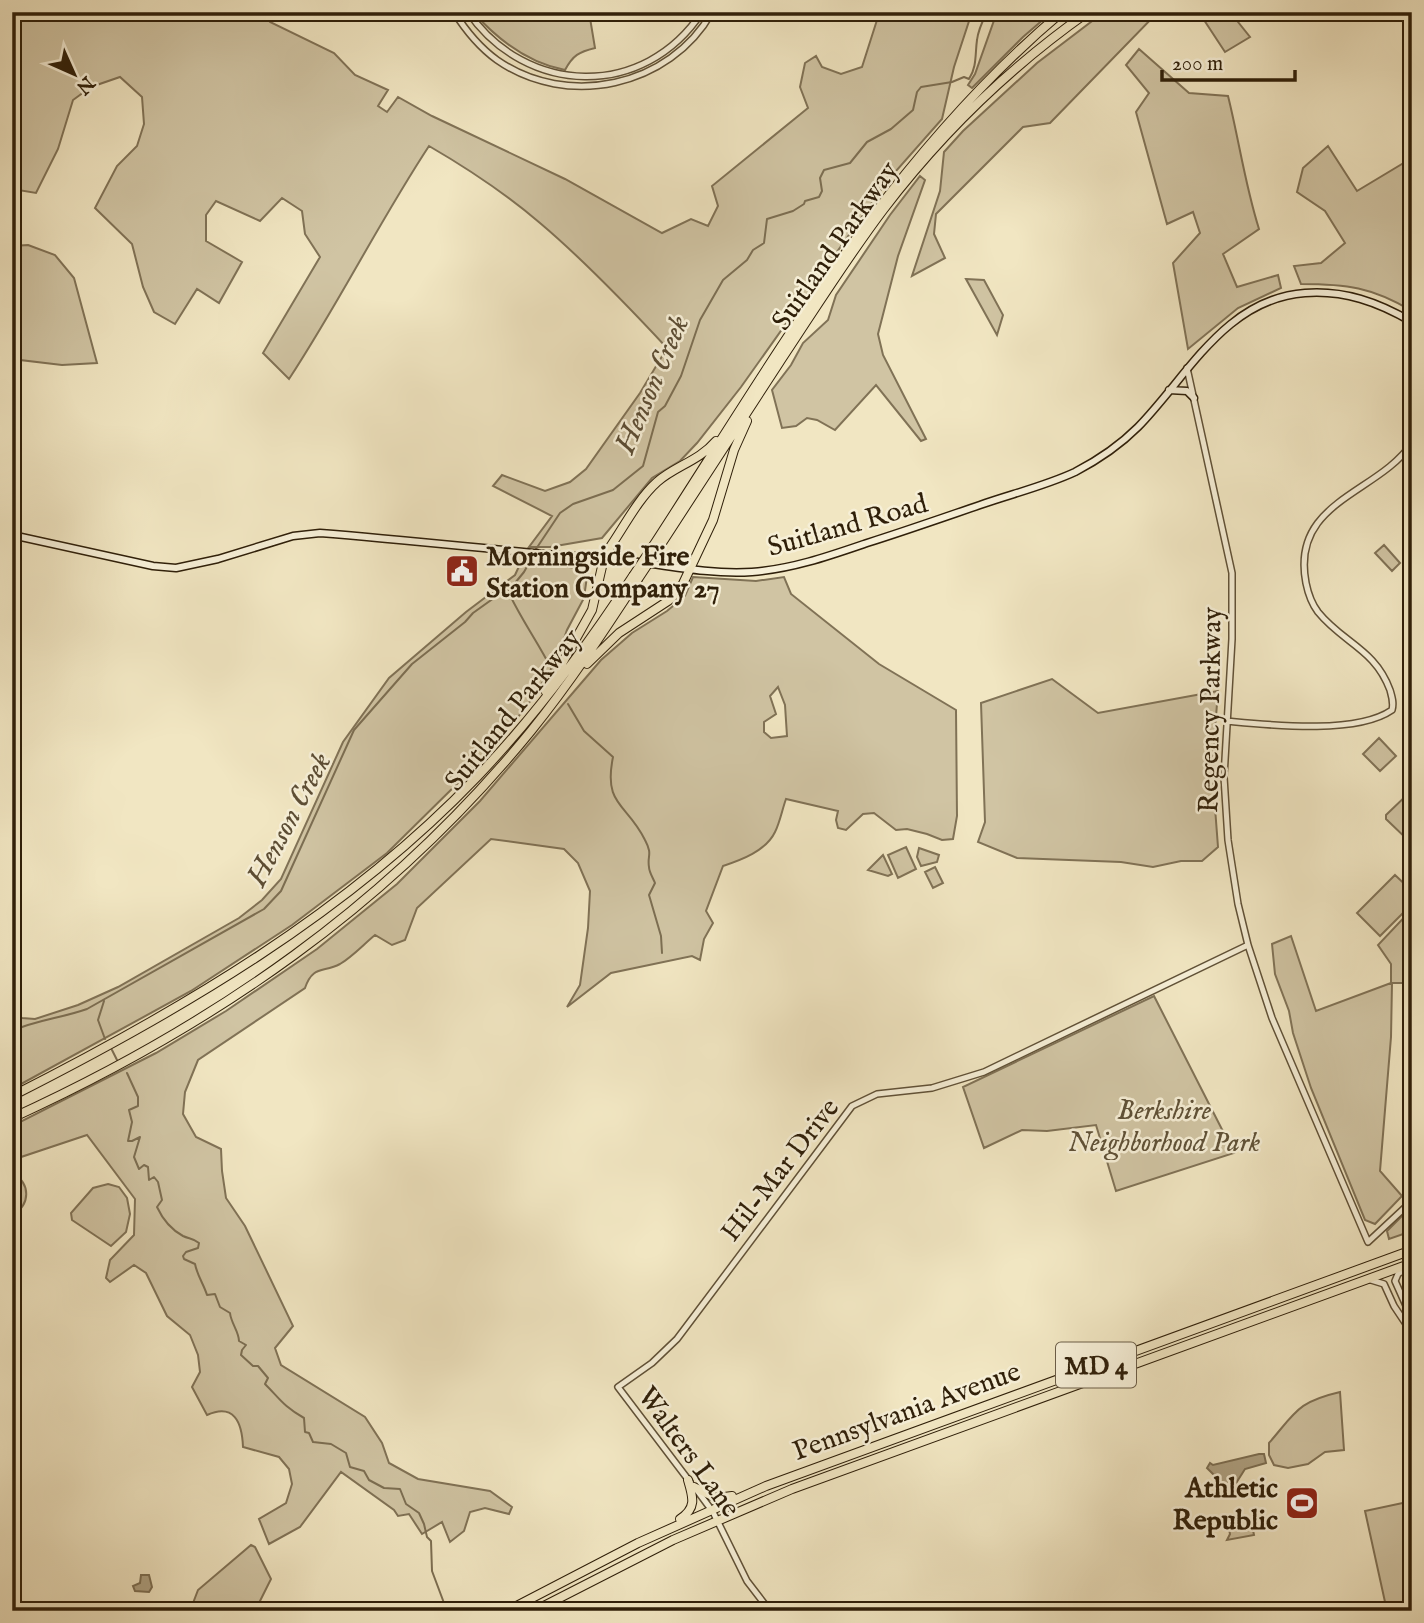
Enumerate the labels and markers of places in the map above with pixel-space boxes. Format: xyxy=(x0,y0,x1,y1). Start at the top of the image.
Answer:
place label: Morningside Fire Station Company 27 xyxy=(486,540,720,607)
public building icon: Morningside Fire Station Company 27 xyxy=(443,552,481,590)
place label: Athletic Republic xyxy=(1173,1472,1278,1539)
sports icon: Athletic Republic xyxy=(1283,1484,1321,1522)

